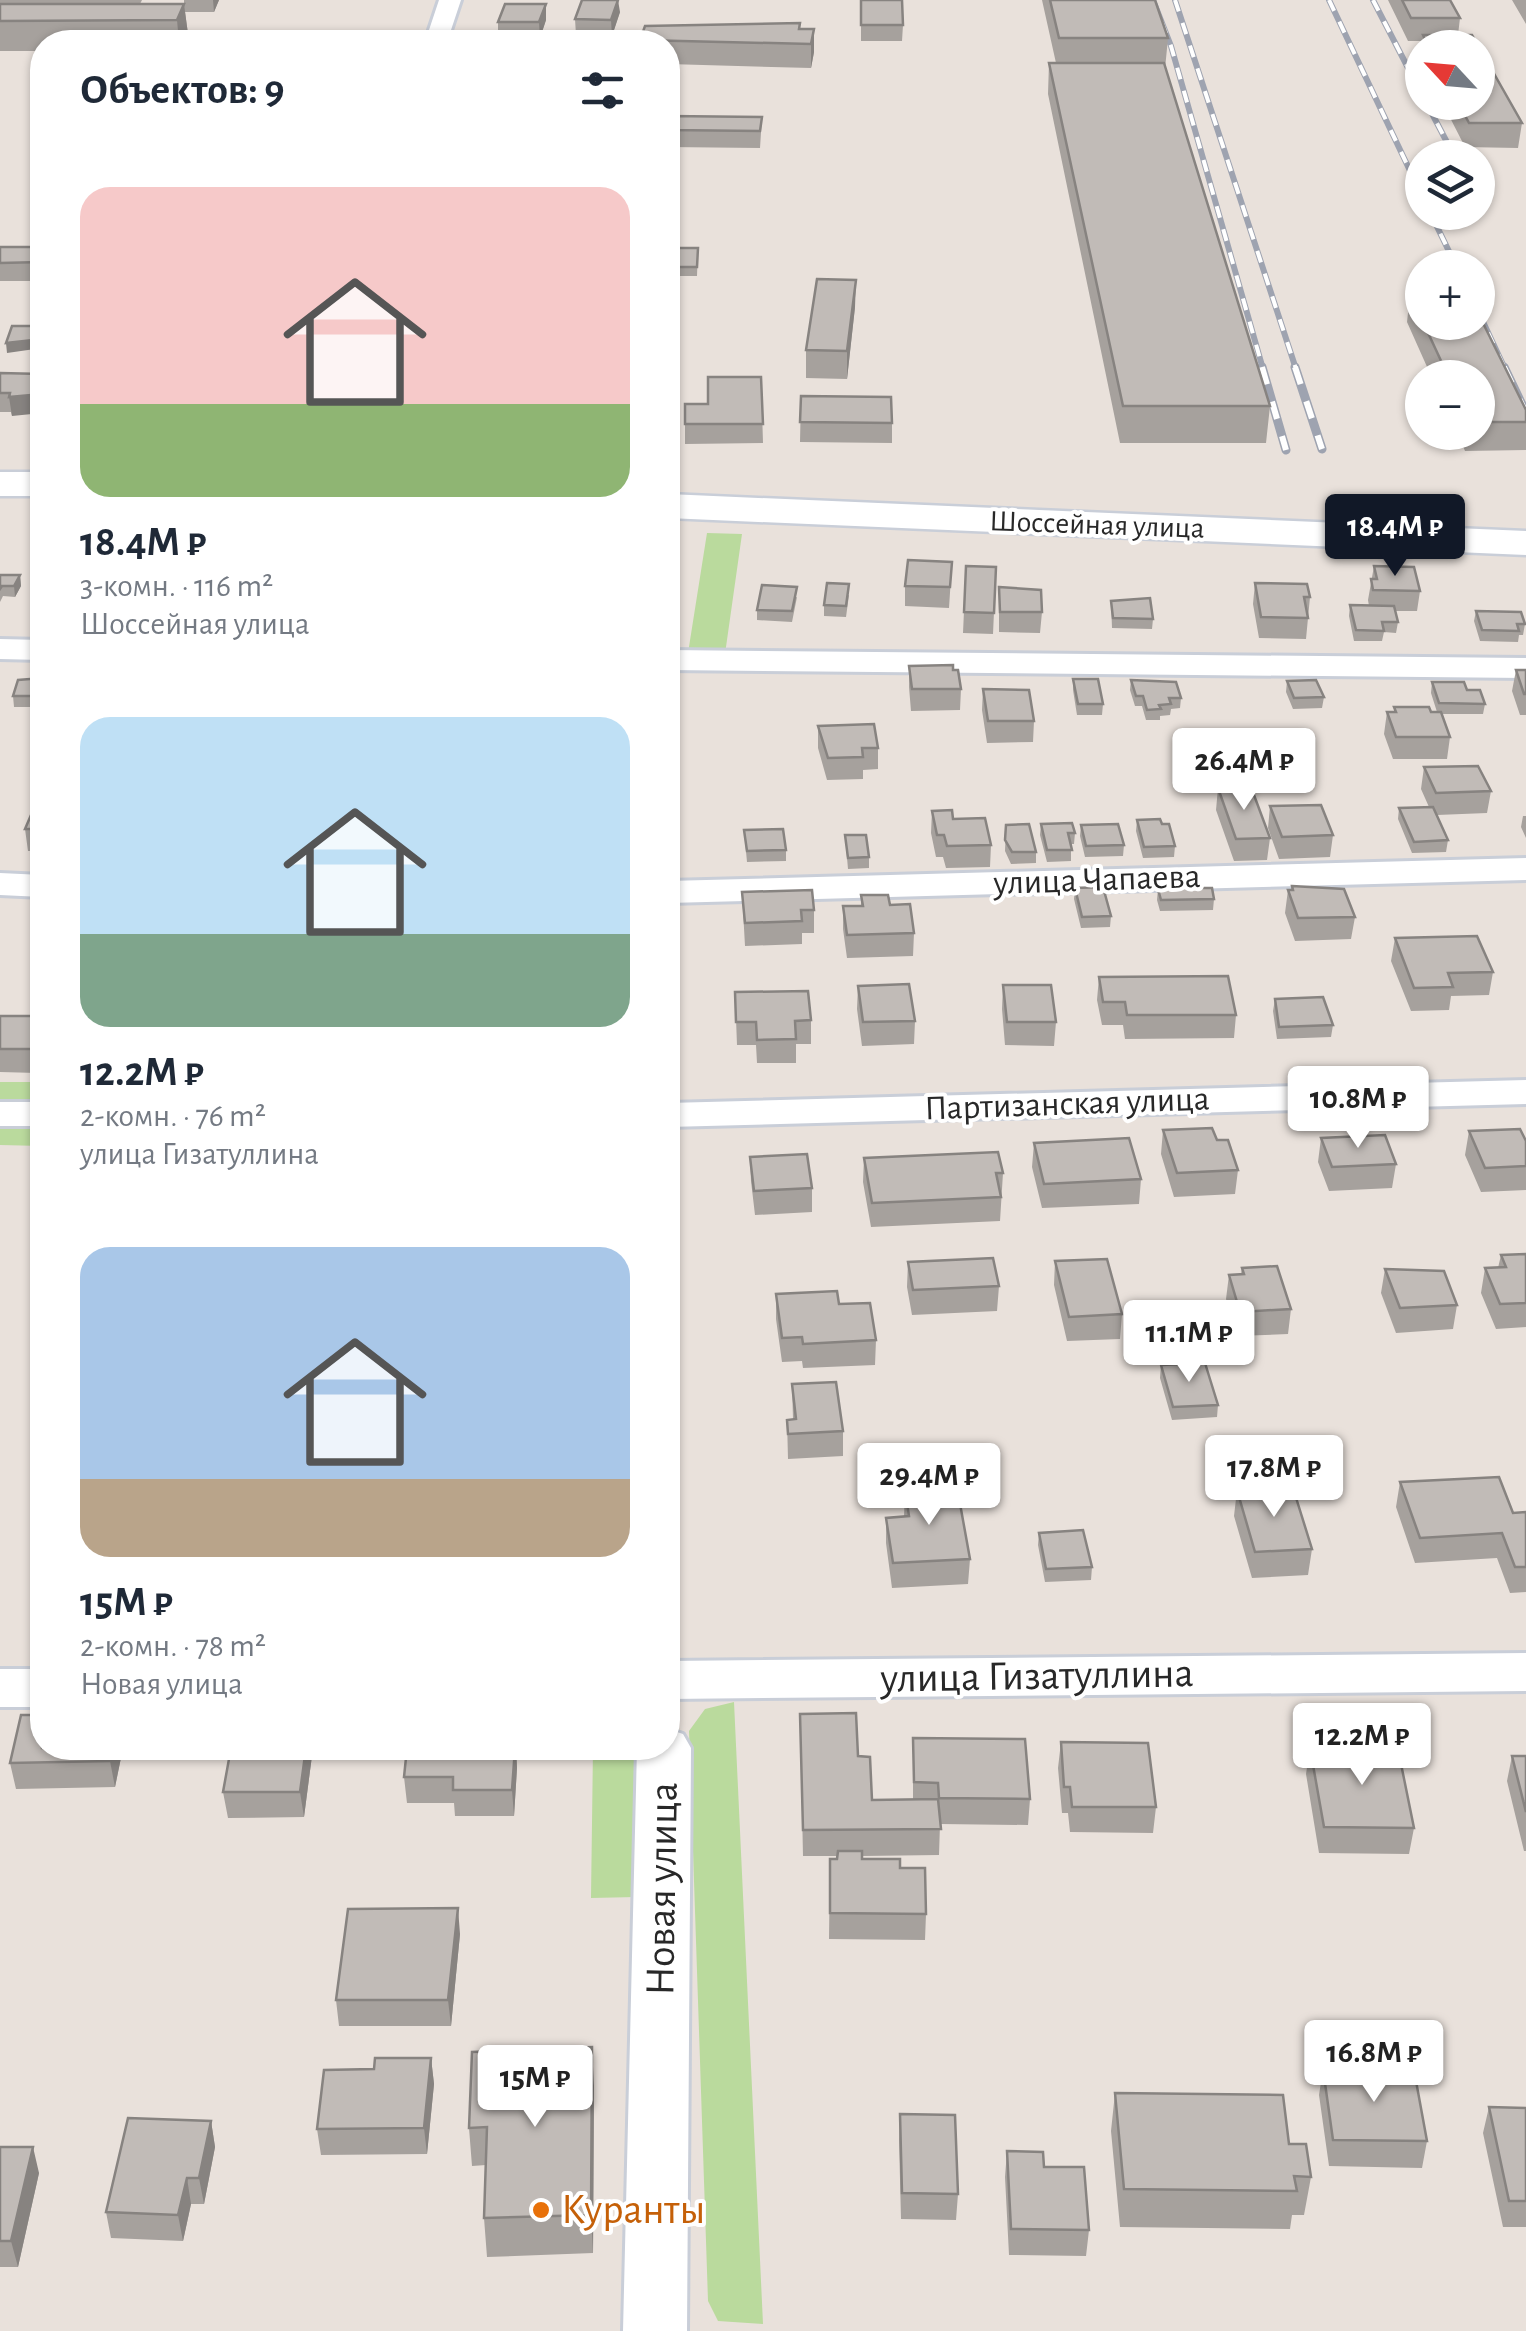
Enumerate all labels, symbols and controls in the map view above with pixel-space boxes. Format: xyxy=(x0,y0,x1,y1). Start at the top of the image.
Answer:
north arrow xyxy=(1405,30,1495,120)
map controls xyxy=(1405,30,1495,450)
icon: filters xyxy=(575,63,630,118)
text: Объектов: 9 xyxy=(80,69,284,111)
button: layers xyxy=(1405,140,1495,230)
button: + xyxy=(1405,250,1495,340)
icon: home xyxy=(265,252,445,432)
button: − xyxy=(1405,360,1495,450)
pin: 18.4M ₽ xyxy=(1303,494,1487,579)
street label: Шоссейная улица xyxy=(989,506,1205,544)
text: 18.4M ₽ xyxy=(1347,510,1443,542)
text: 18.4M ₽ xyxy=(80,521,206,563)
text: 3-комн. · 116 m² xyxy=(80,570,273,602)
text: Шоссейная улица xyxy=(80,608,310,640)
pin: 26.4M ₽ xyxy=(1152,728,1336,813)
text: 26.4M ₽ xyxy=(1194,744,1294,776)
icon: home xyxy=(265,782,445,962)
street label: улица Чапаева xyxy=(992,859,1201,901)
text: 12.2M ₽ xyxy=(80,1051,204,1093)
pin: 10.8M ₽ xyxy=(1266,1066,1450,1151)
street label: Партизанская улица xyxy=(924,1082,1210,1126)
text: 10.8M ₽ xyxy=(1310,1082,1406,1114)
text: 2-комн. · 76 m² xyxy=(80,1100,266,1132)
text: улица Гизатуллина xyxy=(80,1138,319,1170)
pin: 11.1M ₽ xyxy=(1097,1300,1281,1385)
icon: home xyxy=(265,1312,445,1492)
text: 11.1M ₽ xyxy=(1145,1316,1233,1348)
pin: 17.8M ₽ xyxy=(1182,1435,1366,1520)
pin: 29.4M ₽ xyxy=(837,1443,1021,1528)
text: 17.8M ₽ xyxy=(1227,1451,1321,1483)
text: 29.4M ₽ xyxy=(879,1459,979,1491)
text: 15M ₽ xyxy=(80,1581,173,1623)
text: 2-комн. · 78 m² xyxy=(80,1630,266,1662)
street label: улица Гизатуллина xyxy=(879,1652,1194,1700)
text: Новая улица xyxy=(80,1668,243,1700)
pin: 12.2M ₽ xyxy=(1270,1703,1454,1788)
text: 12.2M ₽ xyxy=(1315,1719,1409,1751)
street label: Новая улица xyxy=(639,1782,685,1996)
pin: 16.8M ₽ xyxy=(1282,2020,1466,2105)
text: 16.8M ₽ xyxy=(1326,2036,1422,2068)
pin: 15M ₽ xyxy=(465,2045,605,2130)
text: 15M ₽ xyxy=(500,2061,570,2093)
place label: Куранты xyxy=(561,2189,705,2231)
marker: Куранты xyxy=(530,2199,552,2221)

